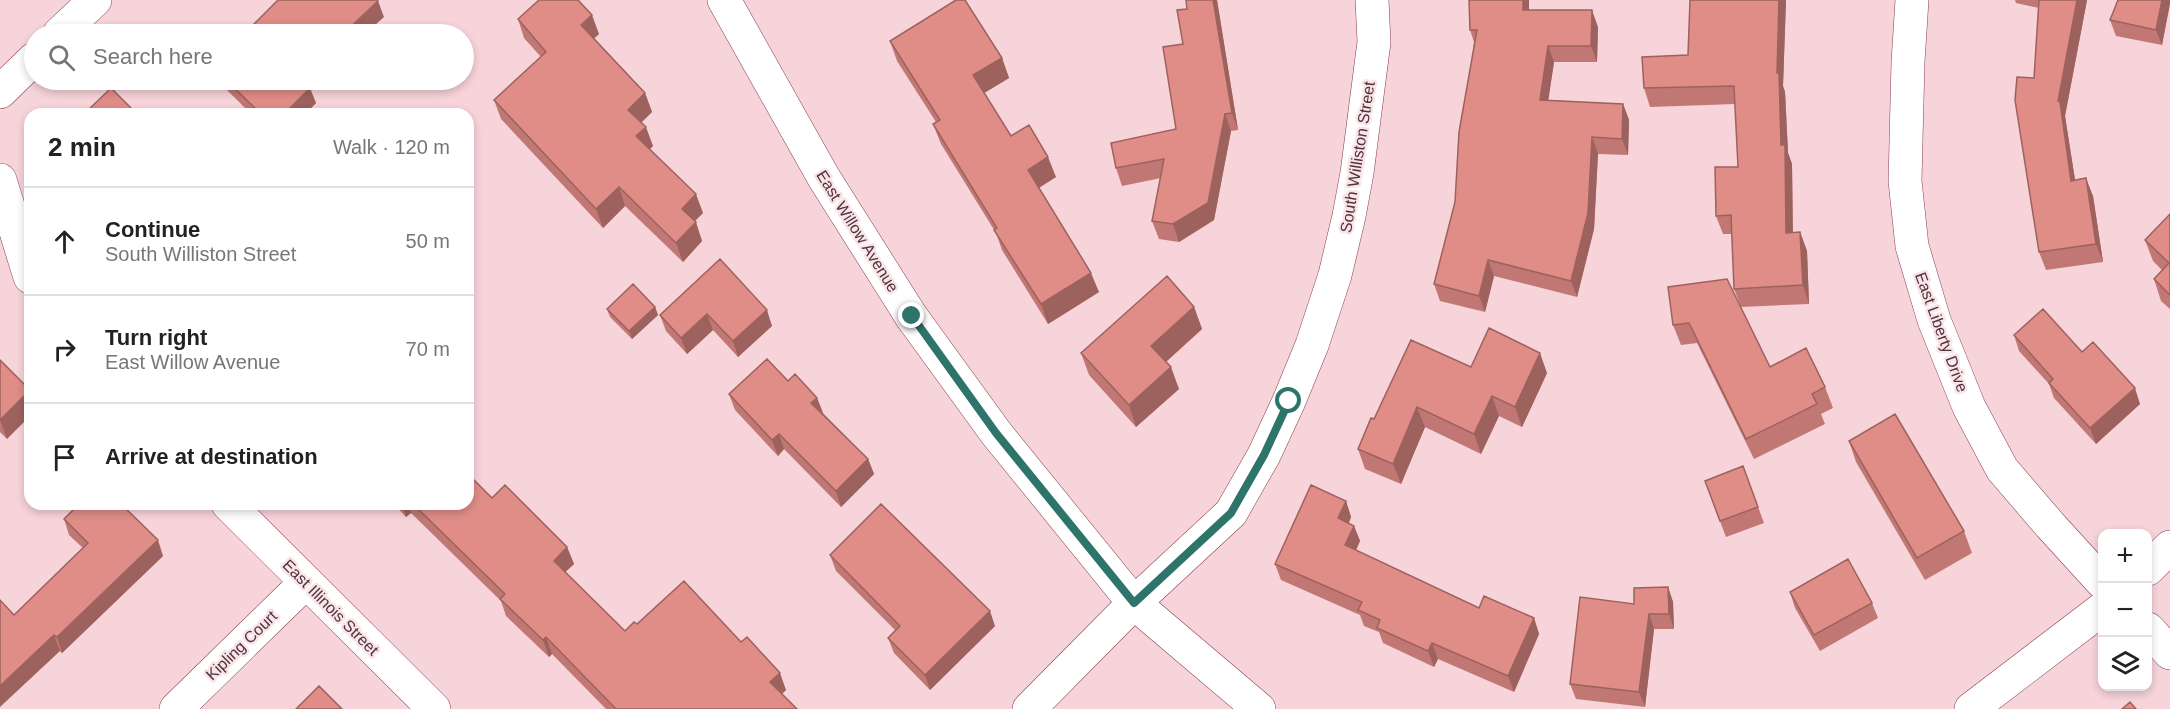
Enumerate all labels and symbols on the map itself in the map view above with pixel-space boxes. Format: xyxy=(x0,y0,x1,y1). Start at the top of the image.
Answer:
street label: South Williston Street xyxy=(1337,80,1378,234)
street label: East Willow Avenue xyxy=(813,167,902,295)
street label: East Liberty Drive xyxy=(1912,270,1971,394)
route end xyxy=(898,302,924,328)
route start xyxy=(1275,387,1301,413)
street label: East Illinois Street xyxy=(279,556,382,659)
street label: Kipling Court xyxy=(202,607,281,683)

